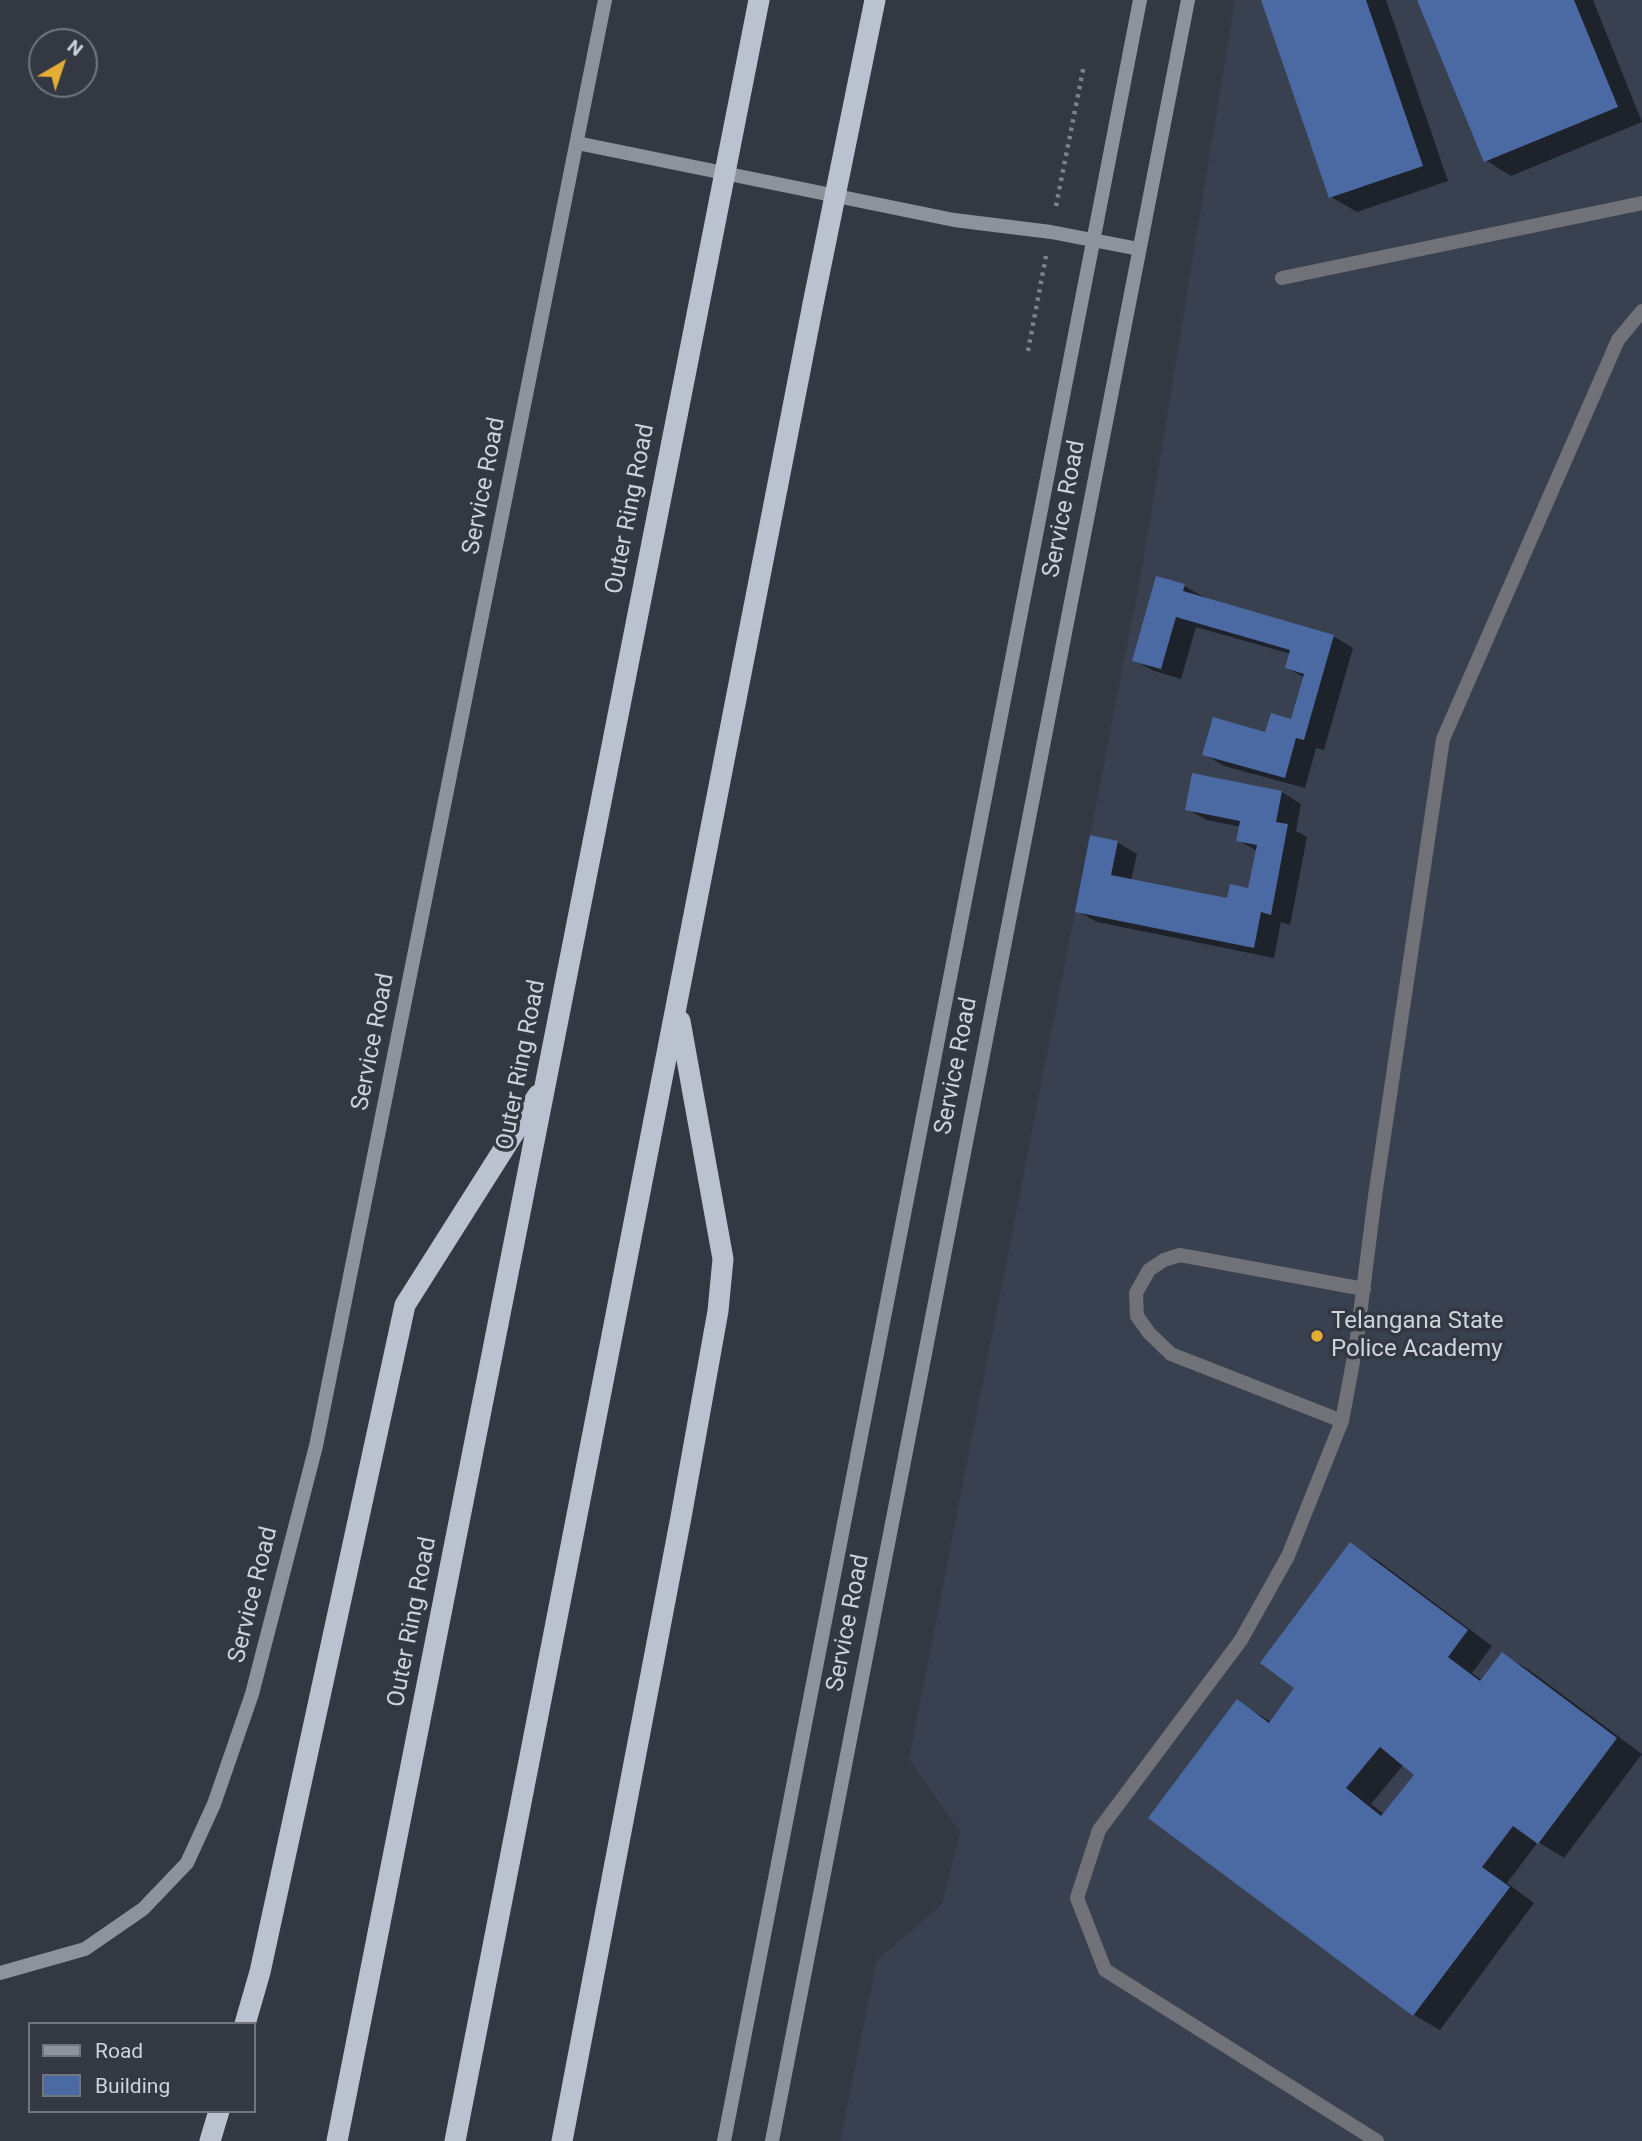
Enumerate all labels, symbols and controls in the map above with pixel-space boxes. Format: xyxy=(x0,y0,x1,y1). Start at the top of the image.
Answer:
north arrow xyxy=(28,28,98,98)
text: N xyxy=(63,35,88,61)
street label: Service Road xyxy=(458,415,512,557)
street label: Outer Ring Road xyxy=(600,421,662,597)
street label: Service Road xyxy=(1038,438,1092,580)
street label: Service Road xyxy=(347,971,401,1113)
street label: Outer Ring Road xyxy=(491,977,553,1153)
street label: Service Road xyxy=(930,995,984,1137)
place label: Telangana State Police Academy xyxy=(1331,1308,1504,1364)
marker: Telangana State Police Academy xyxy=(1309,1328,1325,1344)
street label: Service Road xyxy=(223,1524,285,1666)
street label: Outer Ring Road xyxy=(382,1534,444,1710)
street label: Service Road xyxy=(822,1552,876,1694)
legend xyxy=(28,2022,256,2113)
text: Road xyxy=(95,2039,143,2063)
text: Building xyxy=(95,2074,170,2098)

